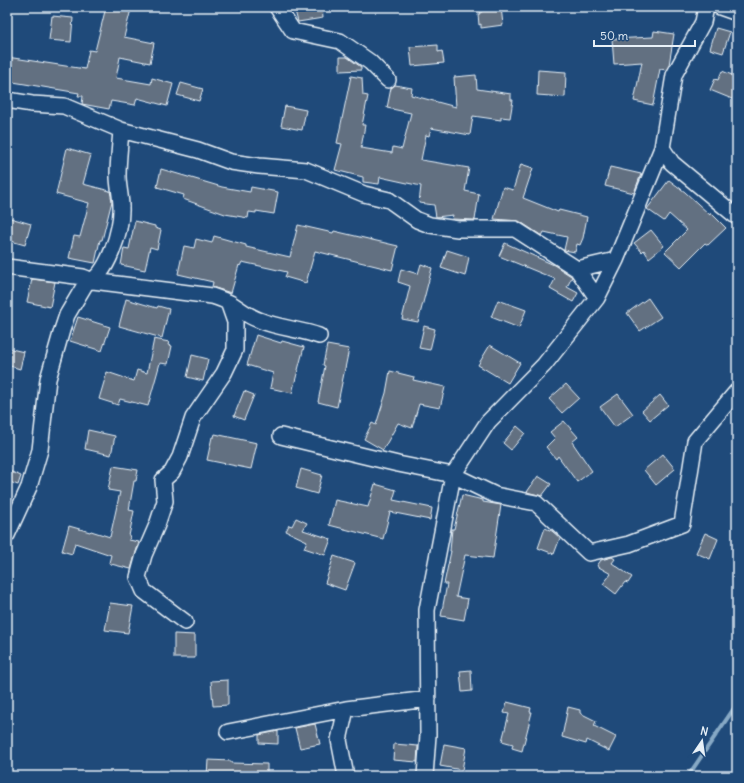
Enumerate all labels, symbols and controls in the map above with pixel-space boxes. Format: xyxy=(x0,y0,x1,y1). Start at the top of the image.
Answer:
scale bar xyxy=(594,22,695,48)
text: 50 m xyxy=(600,28,629,43)
north arrow xyxy=(682,721,722,761)
text: N xyxy=(699,724,710,739)

